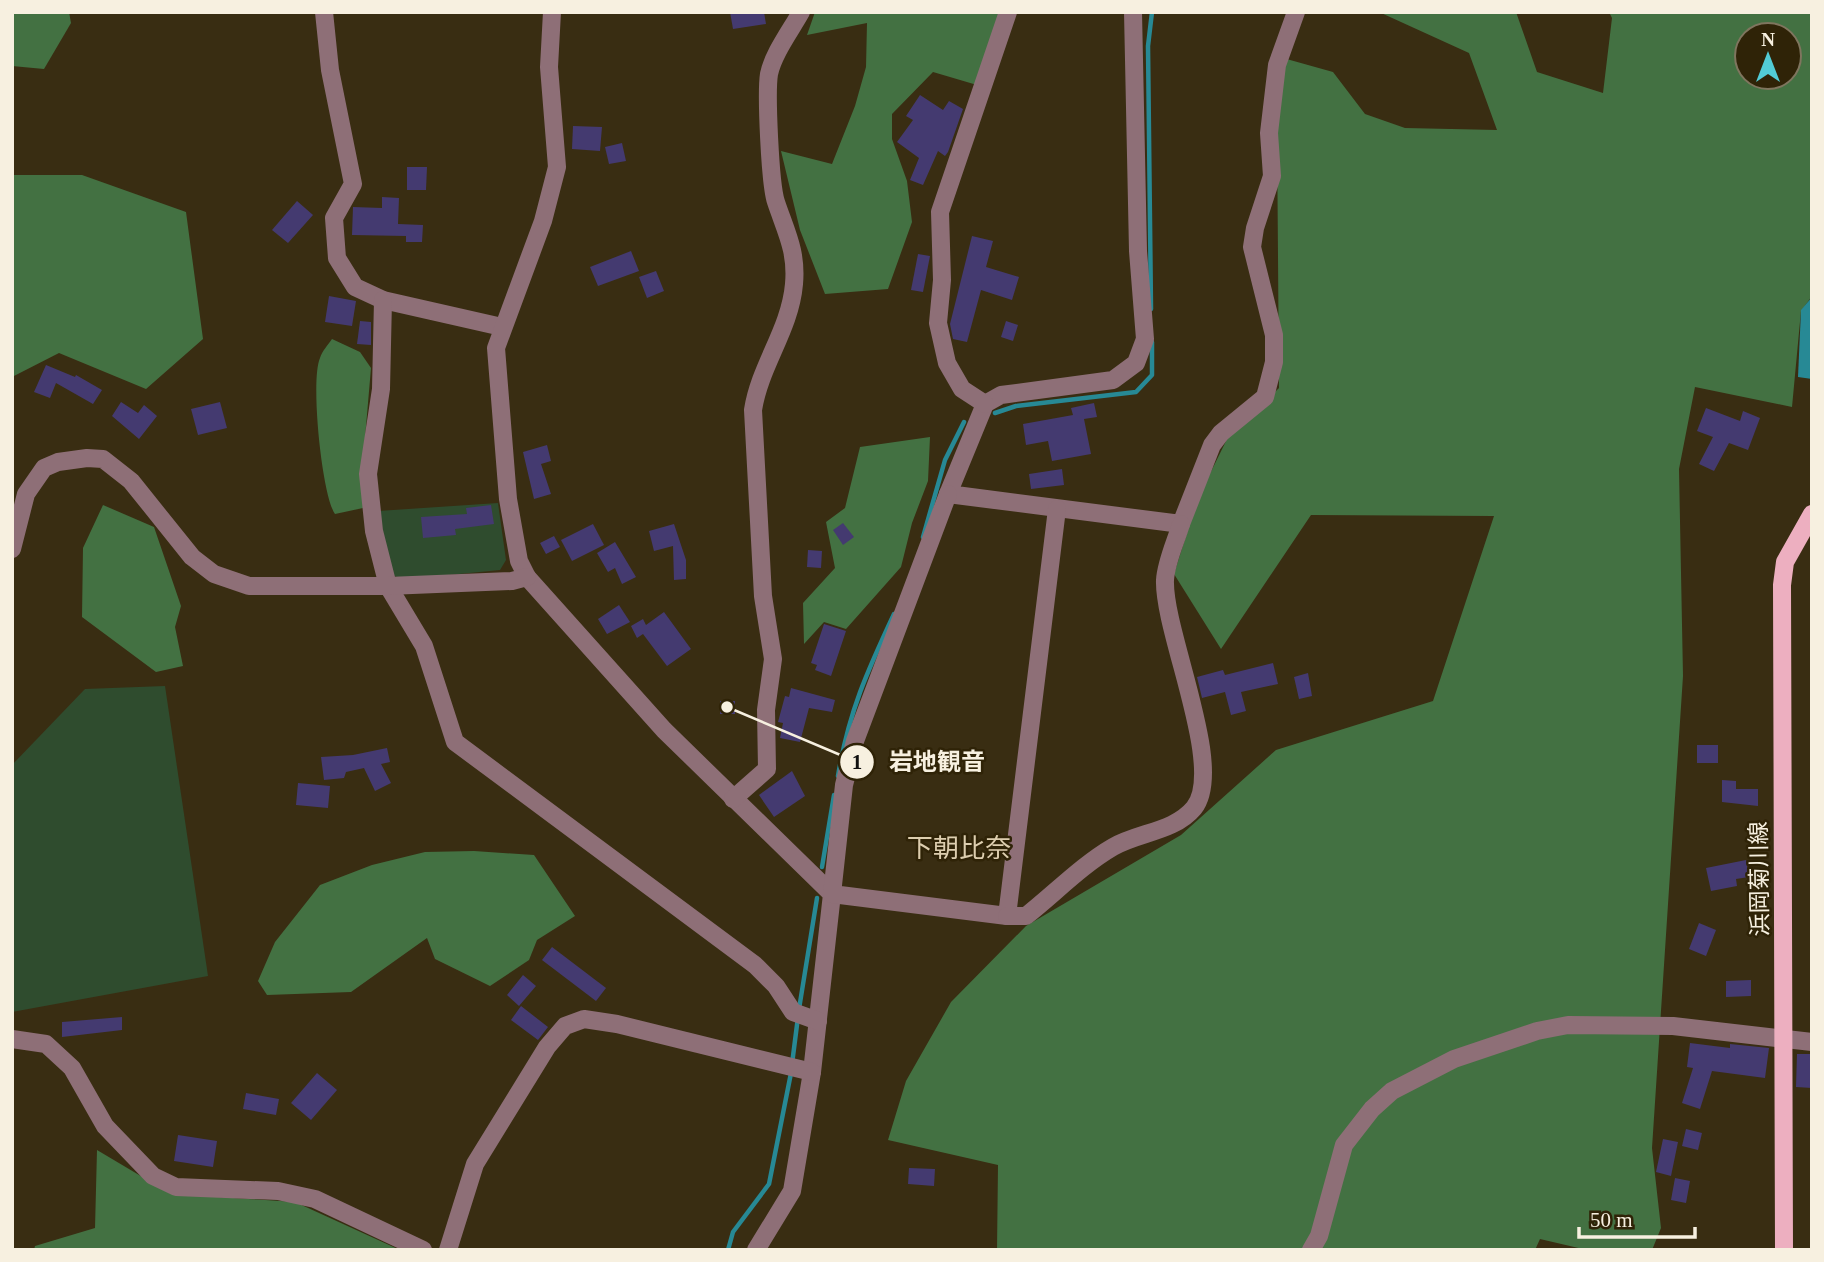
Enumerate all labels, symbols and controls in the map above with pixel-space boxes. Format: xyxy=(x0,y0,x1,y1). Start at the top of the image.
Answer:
north arrow xyxy=(1733,21,1803,91)
text: N xyxy=(1761,29,1775,50)
callout: 岩地観音 xyxy=(840,739,999,784)
text: 岩地観音 xyxy=(889,749,985,775)
text: 1 xyxy=(852,750,862,774)
street label: 浜岡菊川線 xyxy=(1746,821,1773,937)
district label: 下朝比奈 xyxy=(907,834,1011,863)
scale bar xyxy=(1579,1196,1694,1240)
text: 50 m xyxy=(1590,1208,1633,1232)

